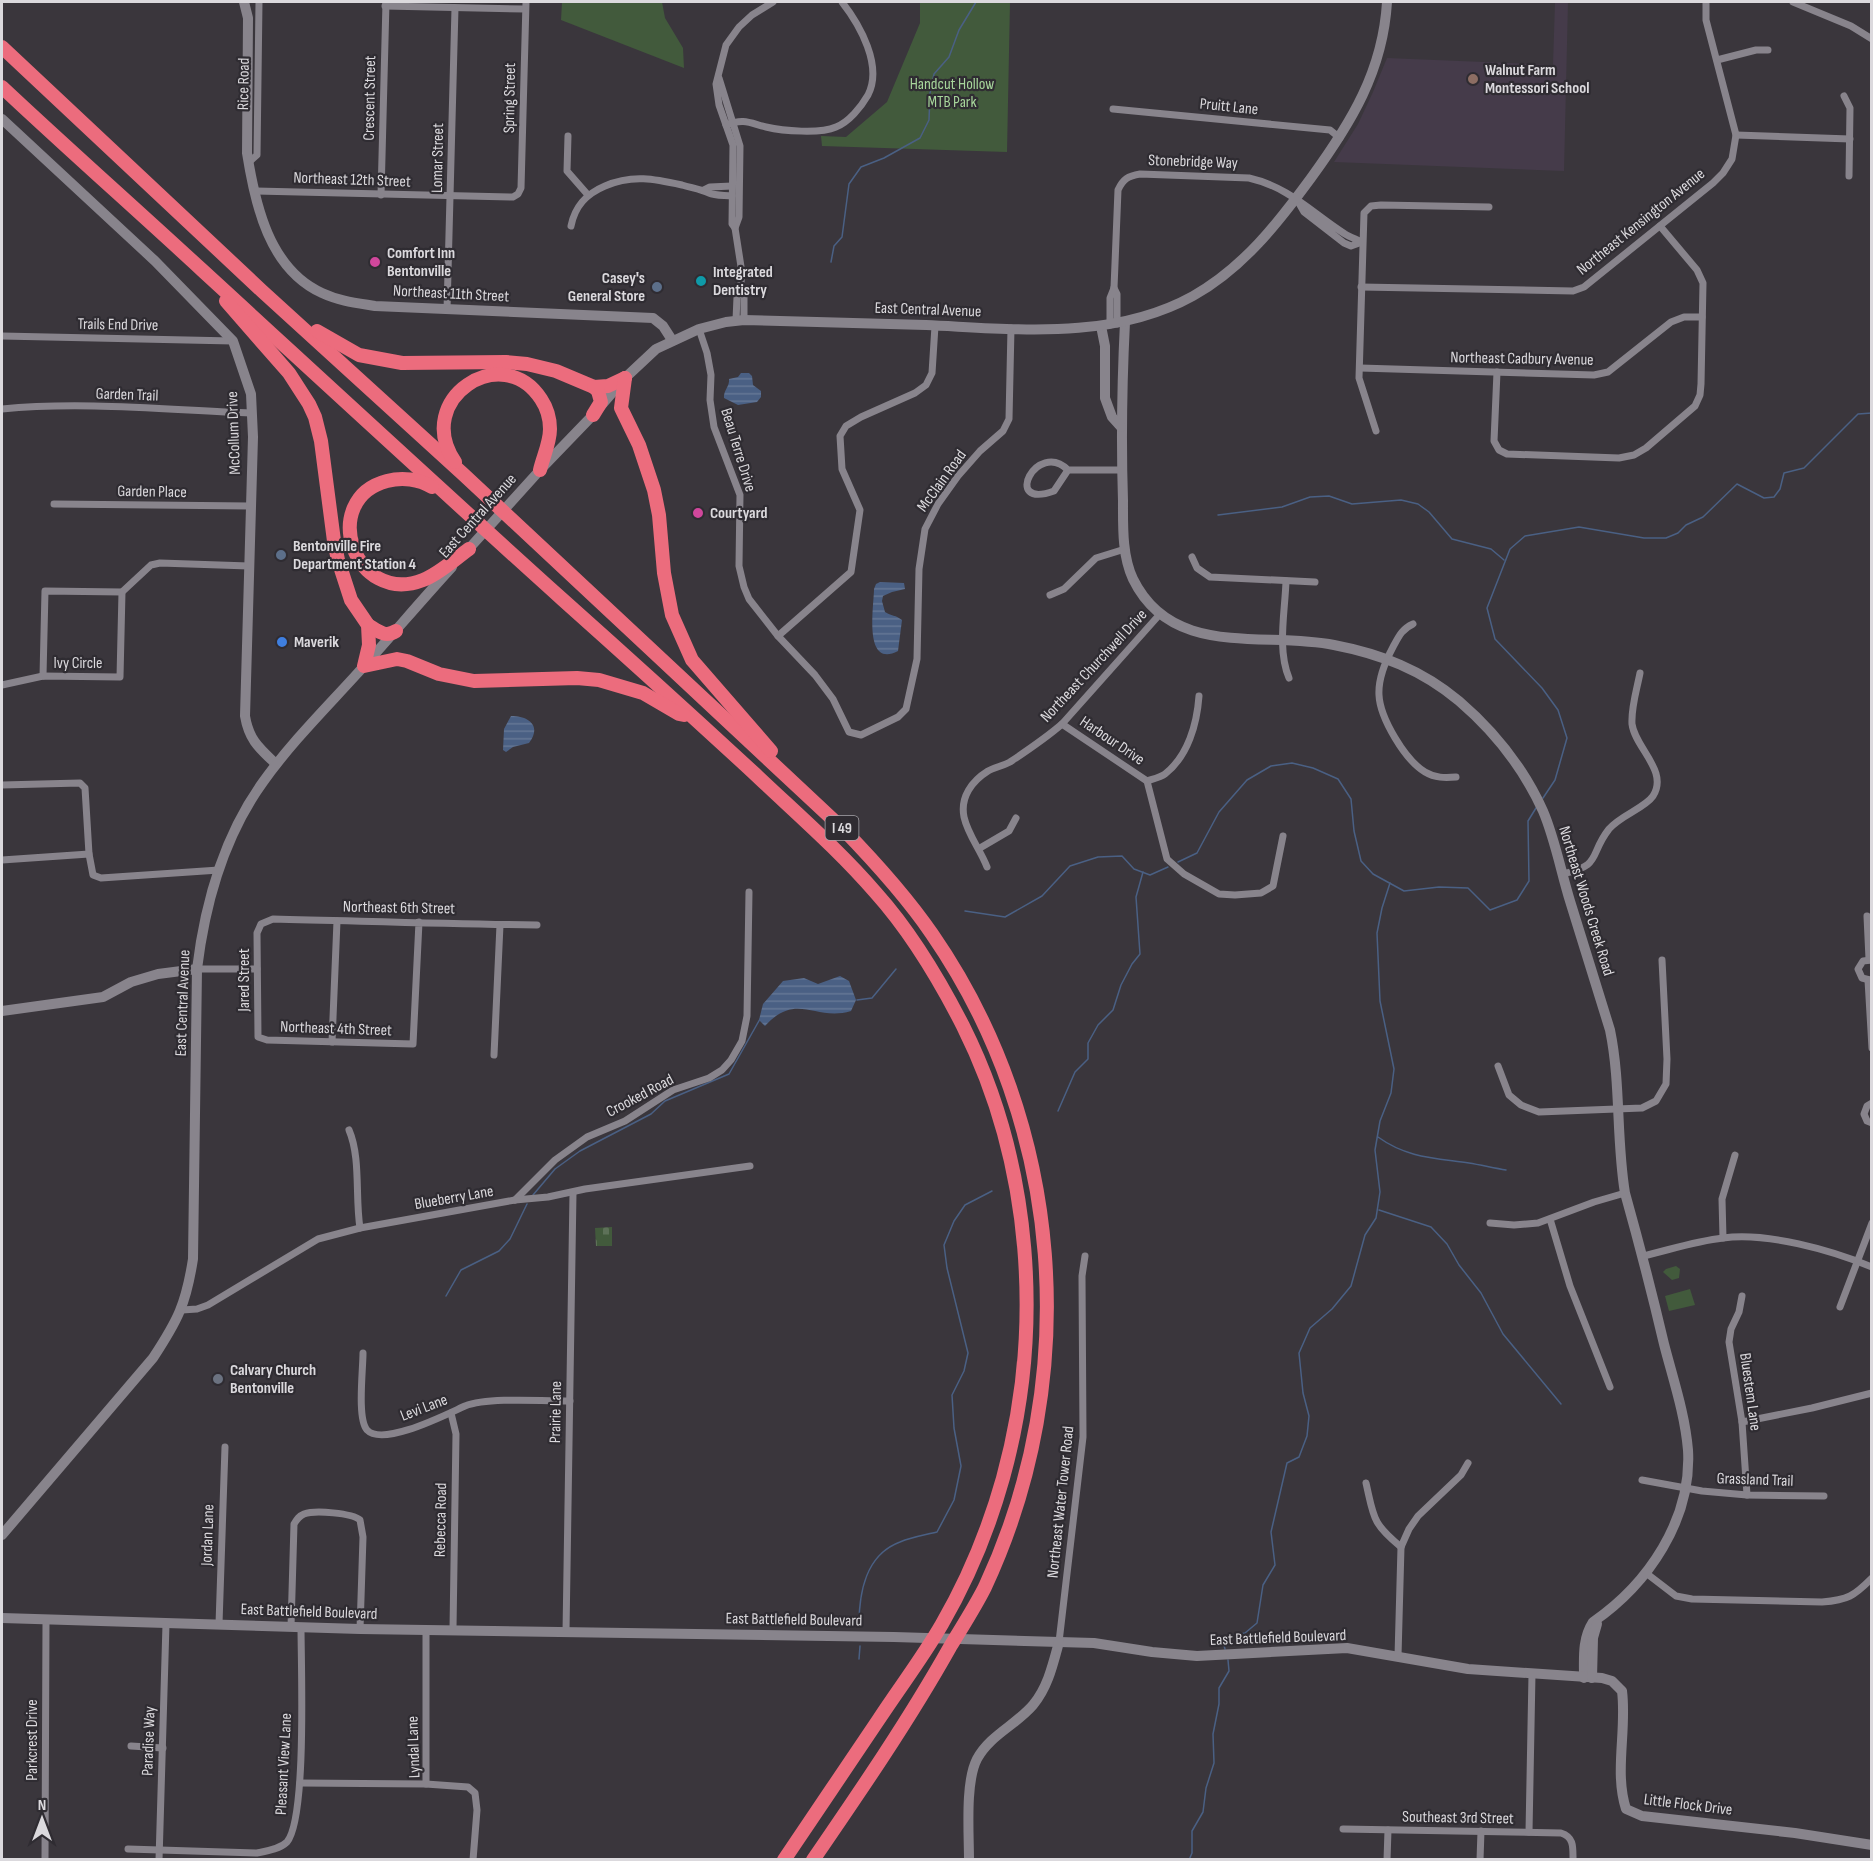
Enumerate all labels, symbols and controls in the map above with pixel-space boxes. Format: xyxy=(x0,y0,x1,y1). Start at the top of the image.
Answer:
street label: Crescent Street xyxy=(360,55,380,141)
street label: Rice Road xyxy=(234,58,254,110)
place label: Walnut Farm Montessori School xyxy=(1485,61,1589,98)
street label: Spring Street xyxy=(500,62,520,133)
marker: Walnut Farm Montessori School xyxy=(1466,72,1480,86)
park label: Handcut Hollow MTB Park xyxy=(910,75,994,112)
street label: Pruitt Lane xyxy=(1199,94,1259,120)
street label: Lomar Street xyxy=(428,123,448,193)
street label: Stonebridge Way xyxy=(1148,151,1238,173)
street label: Northeast Kensington Avenue xyxy=(1573,165,1709,279)
street label: Northeast 12th Street xyxy=(293,168,411,192)
place label: Comfort Inn Bentonville xyxy=(387,244,455,281)
marker: Comfort Inn Bentonville xyxy=(368,255,382,269)
place label: Integrated Dentistry xyxy=(713,263,773,300)
place label: Casey's General Store xyxy=(568,269,645,306)
marker: Integrated Dentistry xyxy=(694,274,708,288)
marker: Casey's General Store xyxy=(650,280,664,294)
street label: Northeast 11th Street xyxy=(392,281,510,307)
street label: East Central Avenue xyxy=(874,299,982,321)
street label: Trails End Drive xyxy=(78,315,158,335)
street label: Northeast Cadbury Avenue xyxy=(1450,348,1594,370)
street label: Garden Trail xyxy=(95,384,159,406)
street label: McCollum Drive xyxy=(223,391,245,475)
street label: Beau Terre Drive xyxy=(716,406,760,494)
street label: McClain Road xyxy=(913,446,971,516)
street label: East Central Avenue xyxy=(435,470,521,562)
street label: Garden Place xyxy=(117,482,187,502)
place label: Courtyard xyxy=(710,504,767,523)
marker: Courtyard xyxy=(691,506,705,520)
place label: Bentonville Fire Department Station 4 xyxy=(293,537,417,574)
marker: Bentonville Fire Department Station 4 xyxy=(274,548,288,562)
street label: Northeast Churchwell Drive xyxy=(1037,605,1151,727)
place label: Maverik xyxy=(294,633,339,652)
marker: Maverik xyxy=(275,635,289,649)
street label: Ivy Circle xyxy=(53,654,103,673)
street label: Harbour Drive xyxy=(1076,712,1148,770)
road number: I 49 xyxy=(826,816,858,840)
street label: Northeast Woods Creek Road xyxy=(1554,824,1618,978)
street label: Northeast 6th Street xyxy=(343,898,455,918)
street label: Jared Street xyxy=(235,948,254,1013)
street label: East Central Avenue xyxy=(172,949,194,1057)
street label: Northeast 4th Street xyxy=(280,1018,392,1040)
street label: Crooked Road xyxy=(603,1070,677,1122)
street label: Blueberry Lane xyxy=(413,1182,495,1214)
street label: Bluestem Lane xyxy=(1735,1352,1765,1432)
place label: Calvary Church Bentonville xyxy=(230,1361,316,1398)
marker: Calvary Church Bentonville xyxy=(211,1372,225,1386)
street label: Prairie Lane xyxy=(546,1381,566,1443)
street label: Levi Lane xyxy=(398,1390,450,1426)
street label: Northeast Water Tower Road xyxy=(1044,1425,1078,1579)
street label: Grassland Trail xyxy=(1716,1469,1794,1491)
street label: Rebecca Road xyxy=(431,1483,451,1557)
street label: Jordan Lane xyxy=(197,1504,219,1567)
street label: East Battlefield Boulevard xyxy=(240,1600,378,1624)
street label: East Battlefield Boulevard xyxy=(726,1609,862,1631)
street label: East Battlefield Boulevard xyxy=(1209,1626,1347,1650)
street label: Parkcrest Drive xyxy=(23,1699,42,1781)
street label: Paradise Way xyxy=(138,1706,160,1776)
street label: Pleasant View Lane xyxy=(272,1713,296,1815)
street label: Lyndal Lane xyxy=(403,1716,425,1778)
north arrow xyxy=(12,1789,72,1849)
street label: Little Flock Drive xyxy=(1643,1790,1733,1820)
text: N xyxy=(38,1796,46,1815)
street label: Southeast 3rd Street xyxy=(1402,1808,1514,1828)

